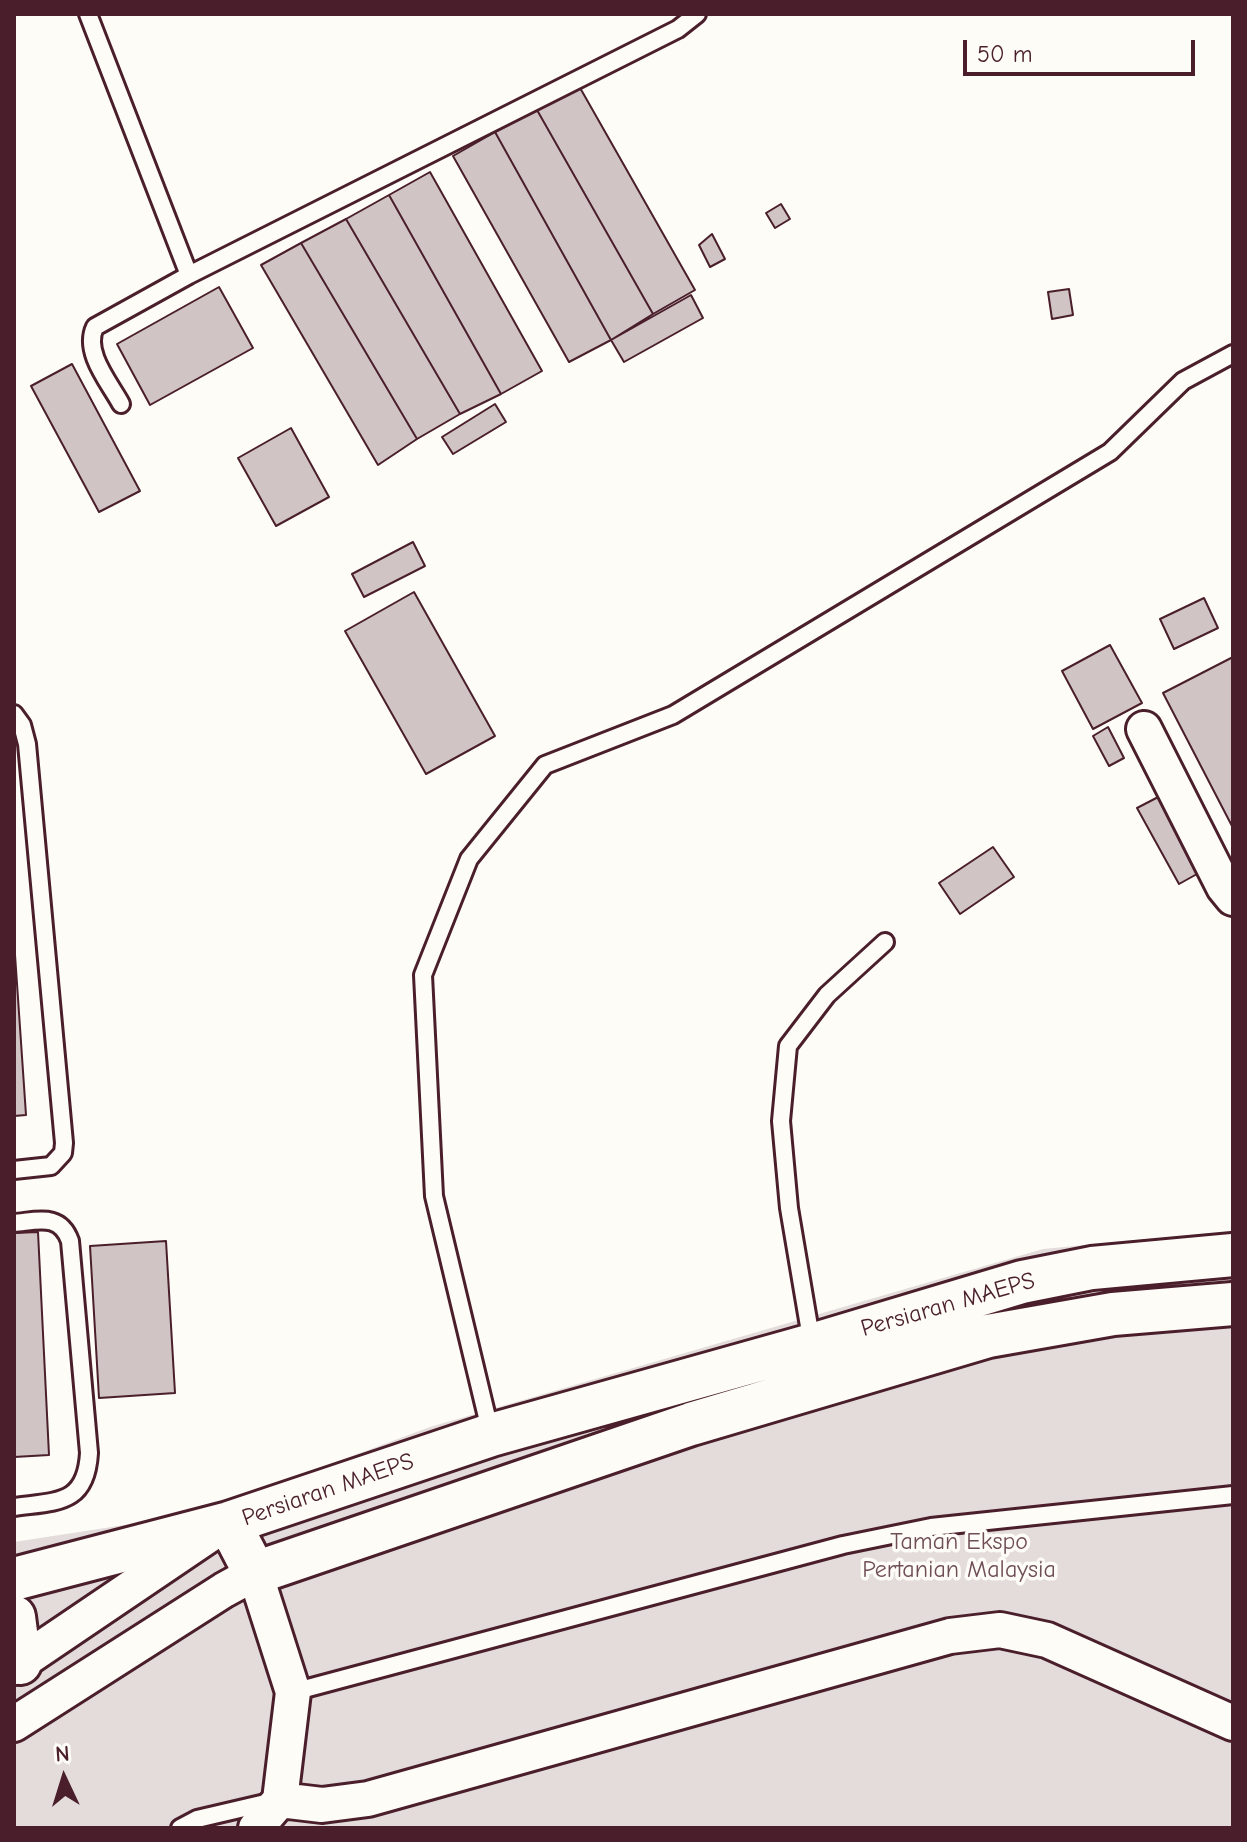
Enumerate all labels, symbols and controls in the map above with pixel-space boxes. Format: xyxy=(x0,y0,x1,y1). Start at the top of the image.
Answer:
scale bar xyxy=(967,24,1199,74)
text: 50 m xyxy=(977,40,1033,68)
street label: Persiaran MAEPS xyxy=(858,1266,1038,1344)
street label: Persiaran MAEPS xyxy=(238,1447,418,1533)
park label: Taman Ekspo Pertanian Malaysia xyxy=(862,1528,1056,1584)
north arrow xyxy=(24,1738,104,1818)
text: N xyxy=(54,1741,70,1768)

